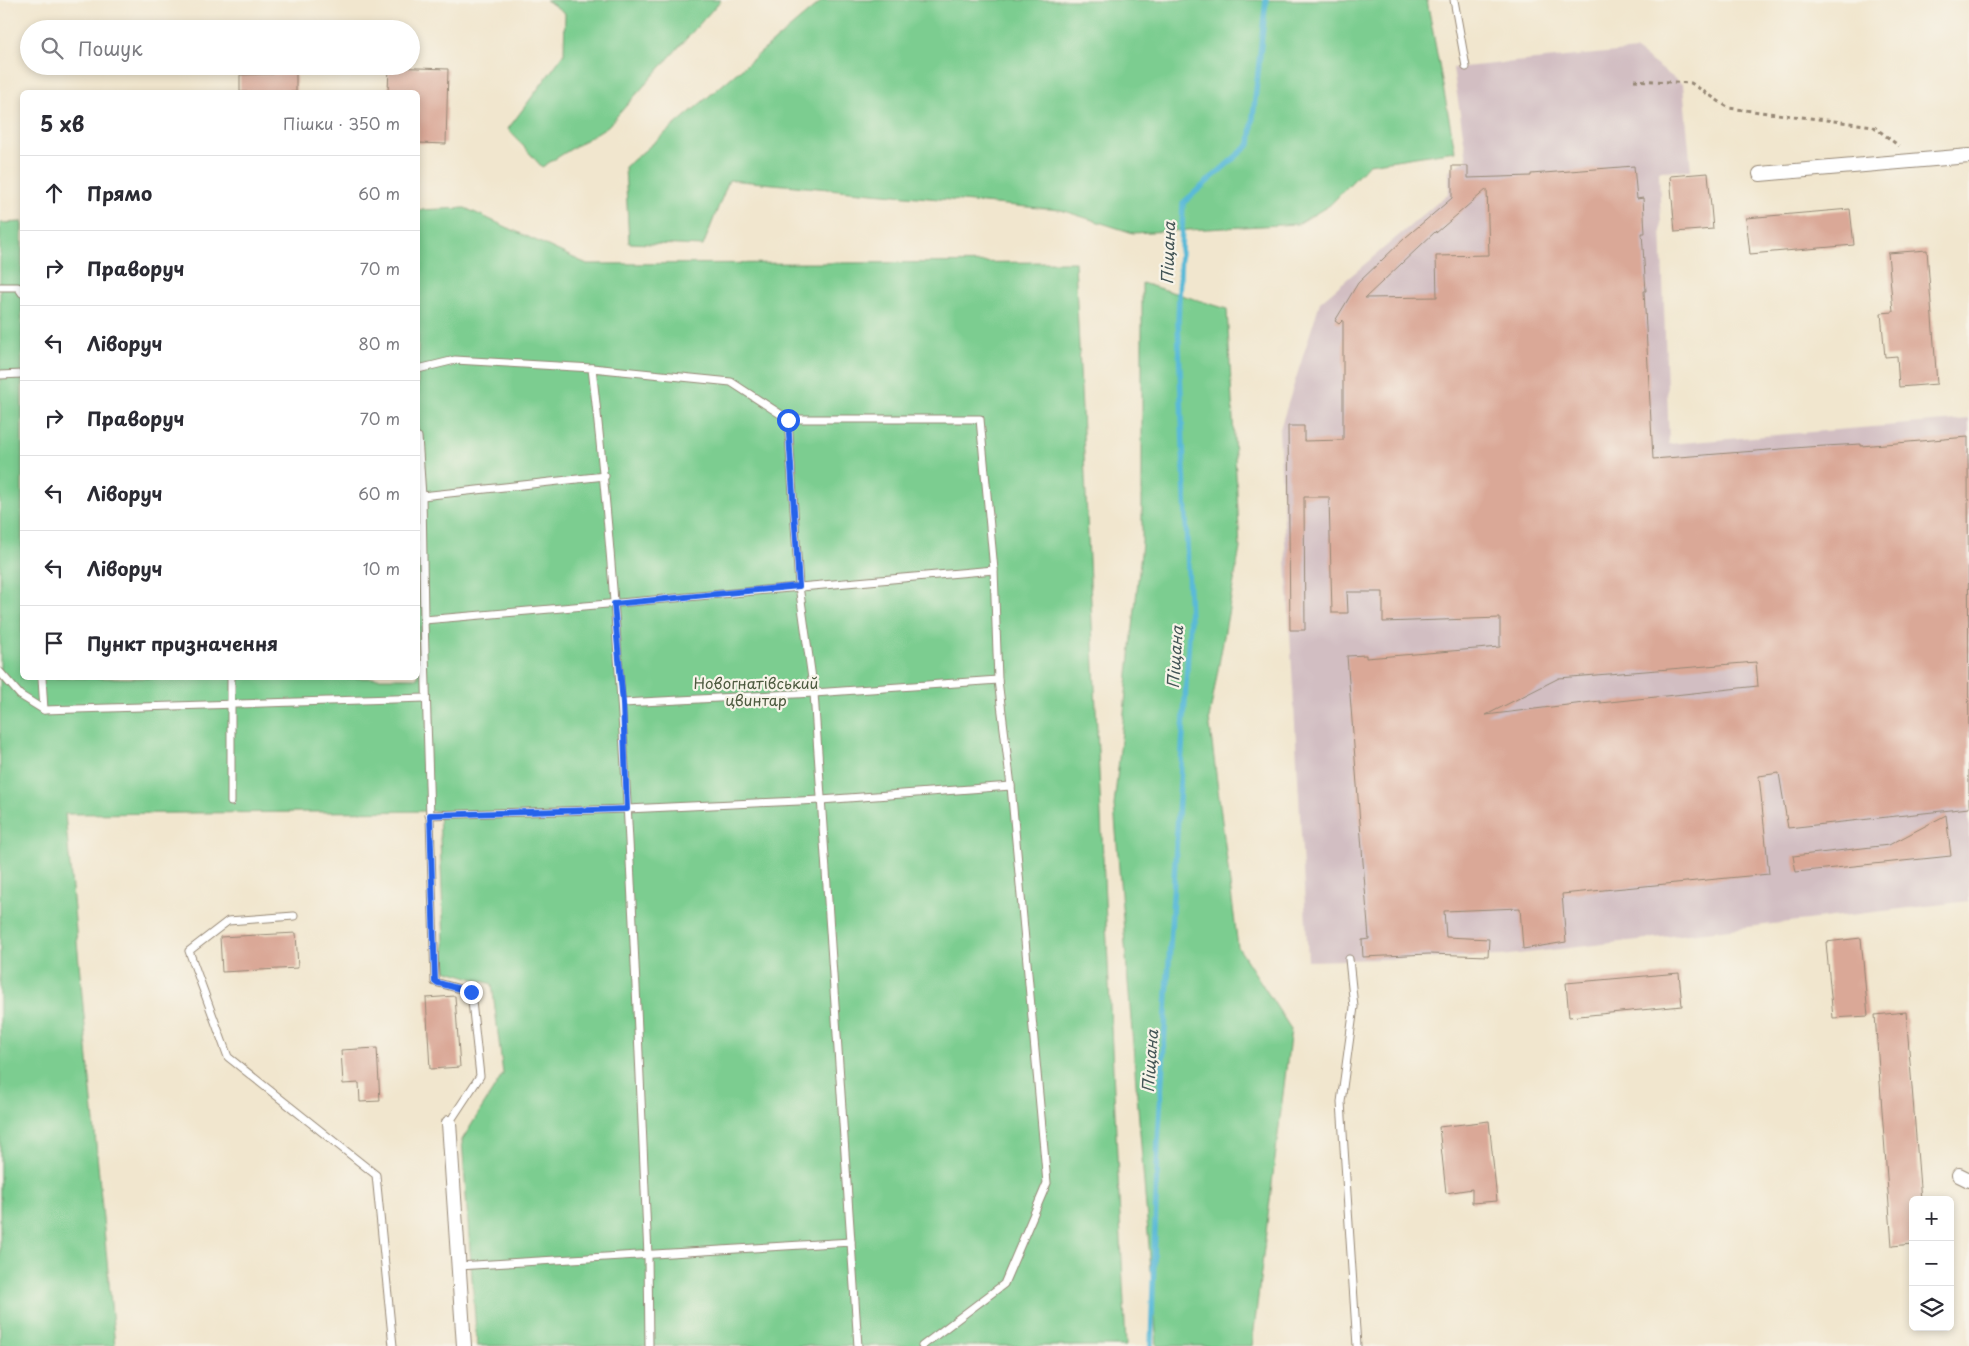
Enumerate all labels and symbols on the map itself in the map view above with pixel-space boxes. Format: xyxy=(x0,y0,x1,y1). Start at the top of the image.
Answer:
water label: Піщана xyxy=(1154,220,1180,285)
route start xyxy=(777,409,800,432)
water label: Піщана xyxy=(1160,624,1188,689)
park label: Новогнатівський цвинтар xyxy=(694,671,818,711)
route end xyxy=(460,981,483,1004)
water label: Піщана xyxy=(1135,1028,1163,1093)

